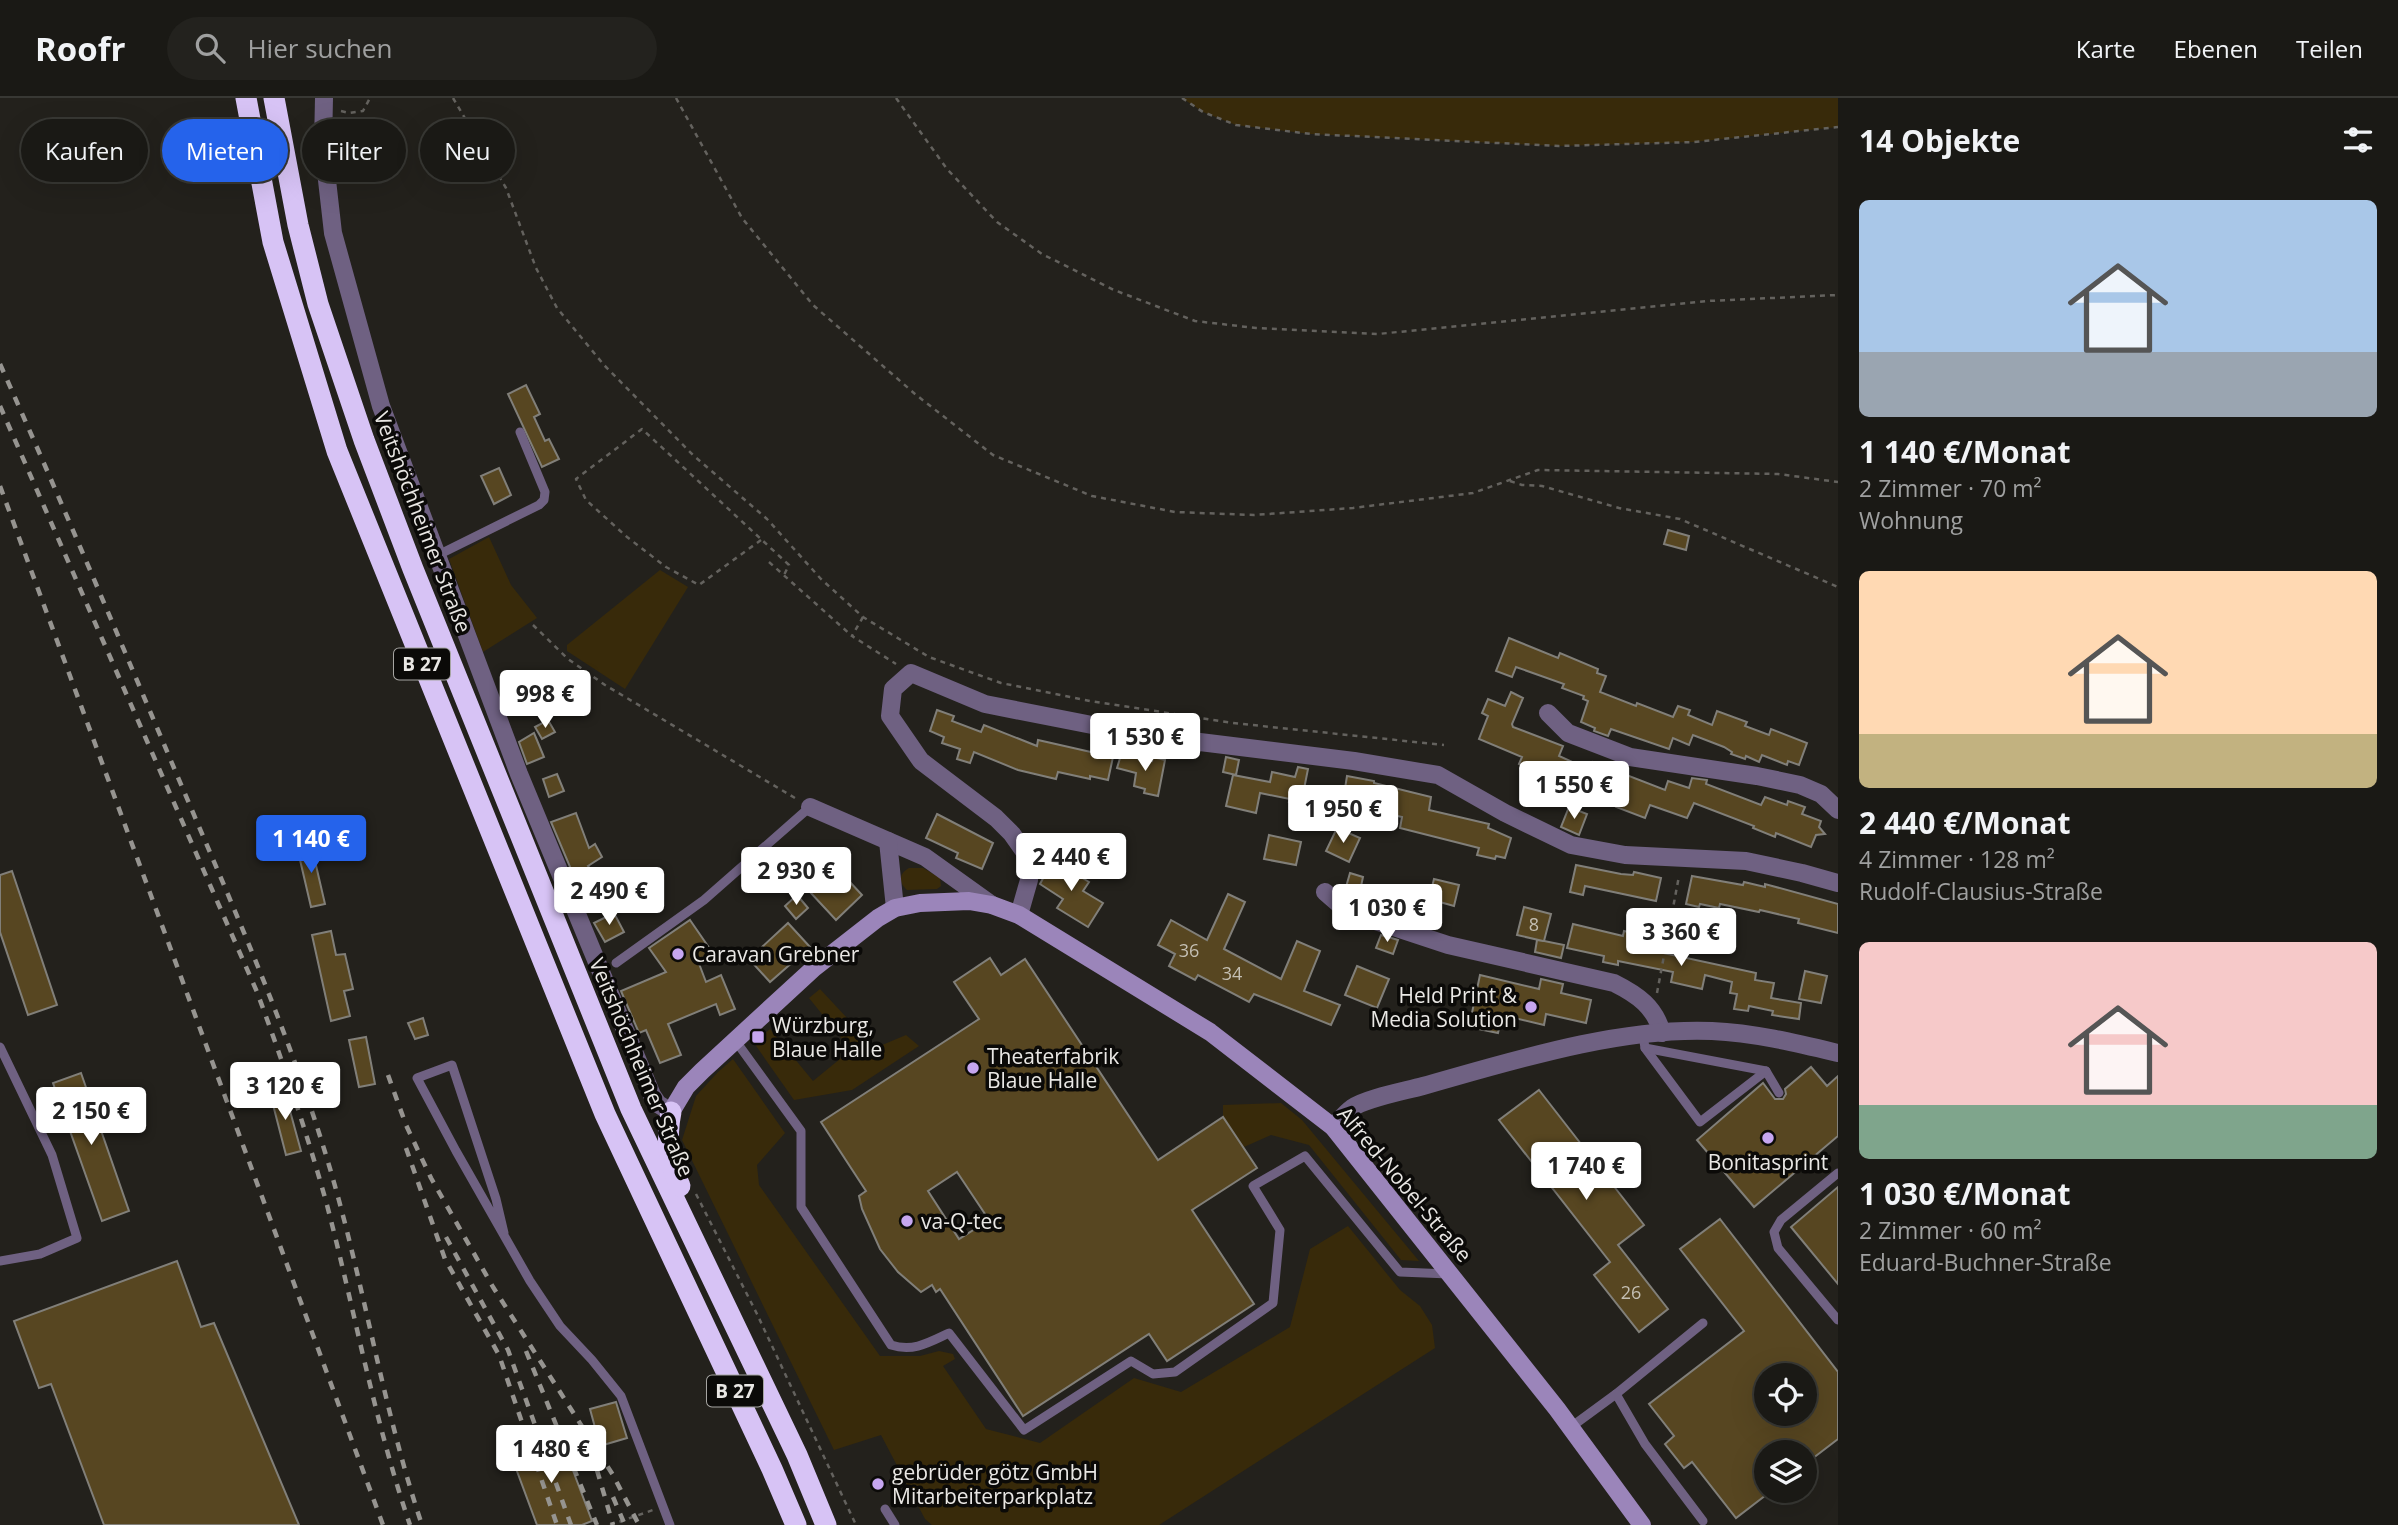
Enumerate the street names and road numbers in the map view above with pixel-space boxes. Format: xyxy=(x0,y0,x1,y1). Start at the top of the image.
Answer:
street label: Veitshöchheimer Straße xyxy=(368,407,478,637)
road number: B 27 xyxy=(394,649,450,680)
street label: Veitshöchheimer Straße xyxy=(583,953,701,1181)
street label: Alfred-Nobel-Straße xyxy=(1332,1100,1478,1268)
road number: B 27 xyxy=(707,1376,763,1406)

